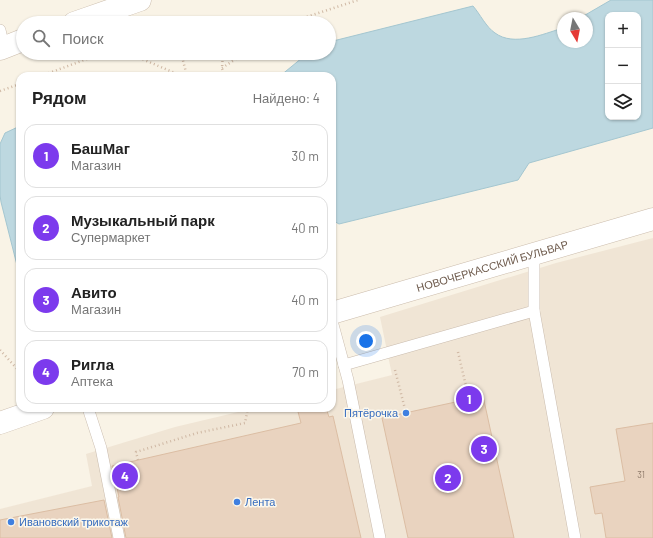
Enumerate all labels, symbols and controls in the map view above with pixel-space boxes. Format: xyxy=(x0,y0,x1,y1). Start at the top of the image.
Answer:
north arrow xyxy=(557,12,593,48)
map controls xyxy=(605,12,641,120)
button: + xyxy=(605,12,641,48)
search box xyxy=(16,16,336,60)
icon: search xyxy=(30,27,52,49)
text: Поиск xyxy=(62,29,104,47)
button: − xyxy=(605,48,641,84)
button: layers xyxy=(605,84,641,120)
text: Рядом xyxy=(32,87,87,107)
text: Найдено: 4 xyxy=(253,90,320,106)
text: БашМаг xyxy=(71,139,130,157)
text: 1 xyxy=(44,148,48,164)
text: 30 m xyxy=(292,148,319,164)
text: Магазин xyxy=(71,157,121,173)
text: Музыкальный парк xyxy=(71,211,215,229)
text: 2 xyxy=(42,220,50,236)
text: 40 m xyxy=(291,220,319,236)
text: Супермаркет xyxy=(71,229,150,245)
street label: НОВОЧЕРКАССКИЙ БУЛЬВАР xyxy=(415,237,570,294)
text: Авито xyxy=(71,283,117,301)
text: 3 xyxy=(42,292,50,308)
text: 40 m xyxy=(291,292,319,308)
text: Магазин xyxy=(71,301,121,317)
your location xyxy=(356,331,376,351)
text: Ригла xyxy=(71,355,114,373)
text: 4 xyxy=(42,364,50,380)
text: 70 m xyxy=(292,364,319,380)
text: Аптека xyxy=(71,373,113,389)
pin: 1 xyxy=(456,384,482,414)
place label: Пятёрочка xyxy=(344,406,399,419)
marker: Пятёрочка xyxy=(401,408,411,418)
pin: 3 xyxy=(471,434,497,464)
pin: 4 xyxy=(112,461,138,491)
pin: 2 xyxy=(435,463,461,493)
house number: 31 xyxy=(637,469,645,480)
place label: Лента xyxy=(245,495,276,508)
marker: Лента xyxy=(232,497,242,507)
place label: Ивановский трикотаж xyxy=(19,515,129,528)
marker: Ивановский трикотаж xyxy=(6,517,16,527)

